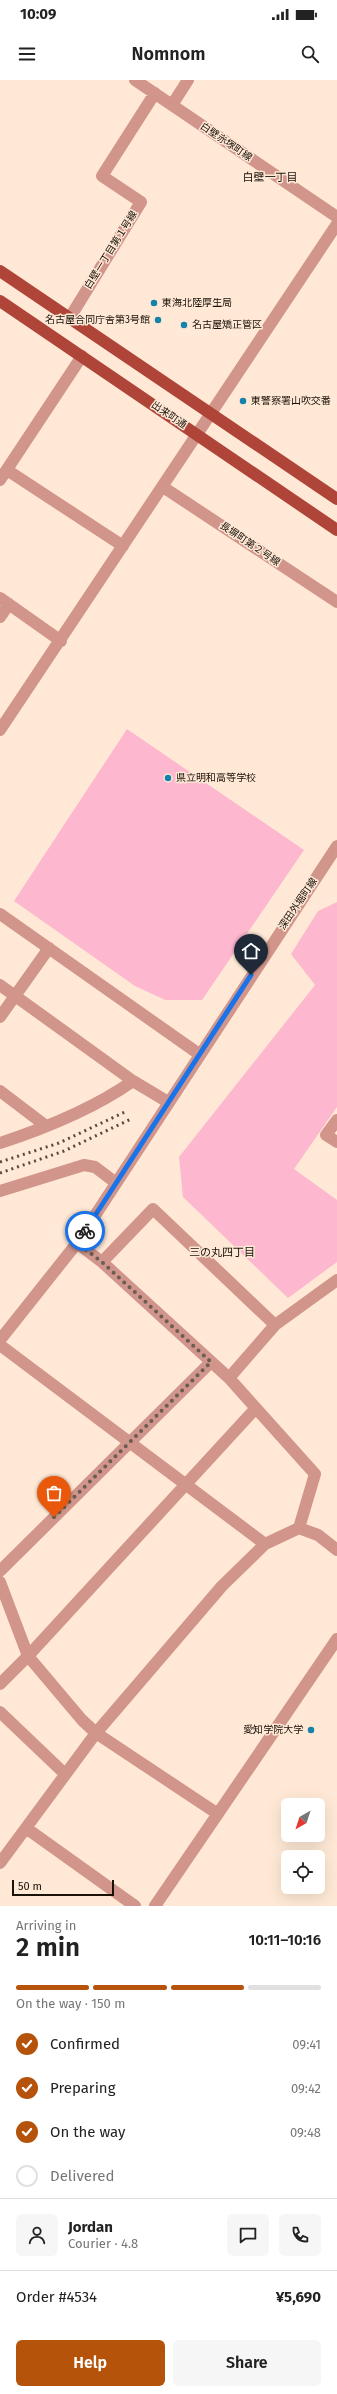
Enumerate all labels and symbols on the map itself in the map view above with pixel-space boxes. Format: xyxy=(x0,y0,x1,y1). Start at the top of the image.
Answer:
street label: 白壁赤塚町線 xyxy=(198,120,254,164)
district label: 白壁一丁目 xyxy=(243,171,298,184)
street label: 白壁一丁目第１号線 xyxy=(82,209,140,291)
place label: 東海北陸厚生局 xyxy=(162,297,232,309)
marker: 東海北陸厚生局 xyxy=(149,298,159,308)
place label: 名古屋合同庁舎第3号館 xyxy=(45,314,150,326)
marker: 名古屋合同庁舎第3号館 xyxy=(153,315,163,325)
place label: 名古屋矯正管区 xyxy=(192,319,262,331)
marker: 名古屋矯正管区 xyxy=(179,320,189,330)
place label: 東警察署山吹交番 xyxy=(251,395,331,407)
marker: 東警察署山吹交番 xyxy=(238,396,248,406)
street label: 出来町通 xyxy=(149,399,189,431)
street label: 長塀町第２号線 xyxy=(218,519,282,569)
place label: 県立明和高等学校 xyxy=(176,772,256,784)
marker: 県立明和高等学校 xyxy=(163,773,173,783)
street label: 深田外堀町線 xyxy=(276,876,320,932)
pin xyxy=(234,934,268,975)
courier xyxy=(65,1211,105,1251)
district label: 三の丸四丁目 xyxy=(189,1246,255,1259)
pin xyxy=(37,1476,71,1517)
place label: 愛知学院大学 xyxy=(243,1724,303,1736)
marker: 愛知学院大学 xyxy=(306,1725,316,1735)
north arrow xyxy=(281,1798,325,1842)
scale bar xyxy=(12,1878,114,1897)

